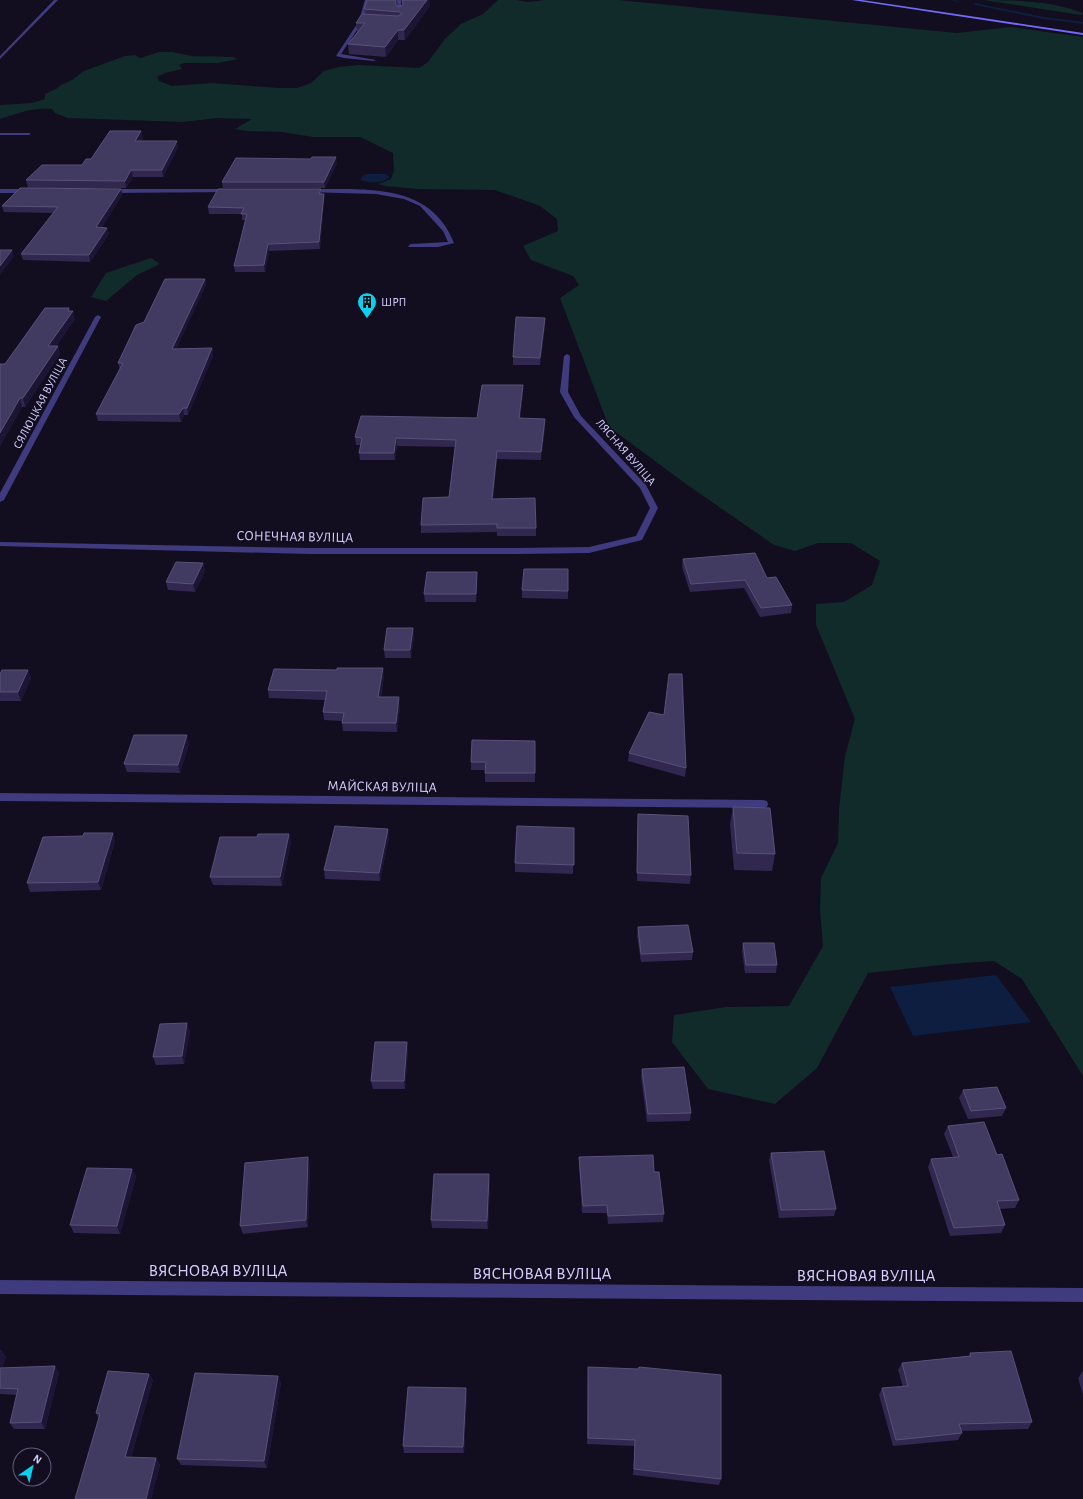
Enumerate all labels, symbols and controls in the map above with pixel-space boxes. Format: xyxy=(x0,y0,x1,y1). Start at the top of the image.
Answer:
building icon: ШРП xyxy=(356,291,378,319)
place label: ШРП xyxy=(381,296,407,308)
street label: СЯЛЮЦКАЯ ВУЛІЦА xyxy=(11,355,69,451)
street label: ЛЯСНАЯ ВУЛІЦА xyxy=(594,416,658,488)
street label: СОНЕЧНАЯ ВУЛІЦА xyxy=(236,529,354,545)
street label: МАЙСКАЯ ВУЛІЦА xyxy=(327,778,437,795)
street label: ВЯСНОВАЯ ВУЛІЦА xyxy=(148,1262,288,1279)
street label: ВЯСНОВАЯ ВУЛІЦА xyxy=(472,1265,612,1282)
street label: ВЯСНОВАЯ ВУЛІЦА xyxy=(796,1267,936,1284)
north arrow xyxy=(12,1447,52,1487)
text: N xyxy=(31,1452,44,1466)

